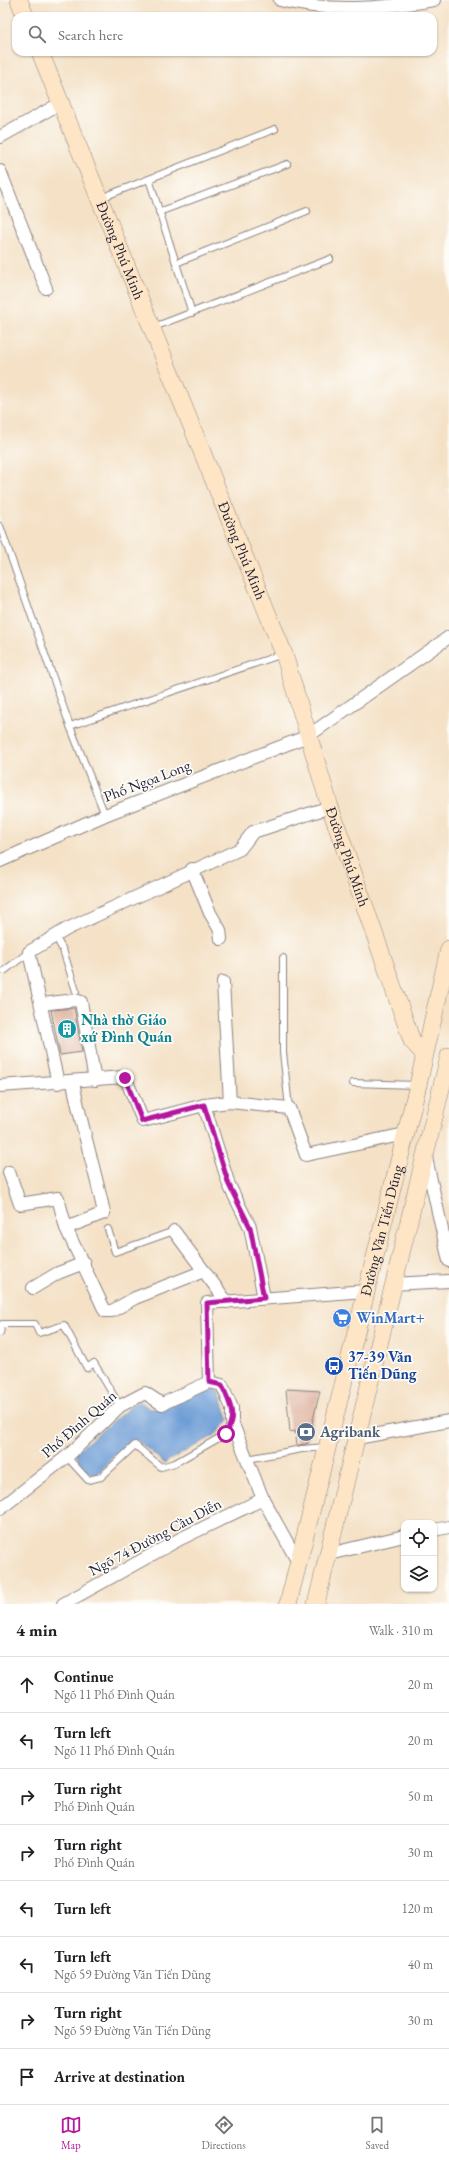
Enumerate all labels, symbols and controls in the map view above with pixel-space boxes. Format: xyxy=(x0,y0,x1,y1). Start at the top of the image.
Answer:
search box xyxy=(12,12,437,56)
icon: search xyxy=(26,23,48,45)
text: Search here xyxy=(58,25,123,44)
street label: Đường Phú Minh xyxy=(92,198,149,302)
street label: Đường Phú Minh xyxy=(214,498,271,603)
street label: Phố Ngọa Long xyxy=(101,755,193,806)
street label: Đường Phú Minh xyxy=(322,804,374,909)
place label: Nhà thờ Giáo xứ Đình Quán xyxy=(81,1010,173,1046)
building icon: Nhà thờ Giáo xứ Đình Quán xyxy=(56,1018,78,1040)
route end xyxy=(116,1069,134,1087)
street label: Đường Văn Tiến Dũng xyxy=(355,1162,407,1298)
supermarket icon: WinMart+ xyxy=(331,1307,353,1329)
place label: WinMart+ xyxy=(356,1308,425,1327)
place label: 37-39 Văn Tiến Dũng xyxy=(348,1347,417,1383)
bus stop icon: 37-39 Văn Tiến Dũng xyxy=(323,1355,345,1377)
street label: Phố Đình Quán xyxy=(37,1386,120,1461)
bank icon: Agribank xyxy=(295,1421,317,1443)
place label: Agribank xyxy=(319,1422,381,1441)
route start xyxy=(217,1425,235,1443)
street label: Ngõ 74 Đường Cầu Diễn xyxy=(85,1494,224,1580)
map controls xyxy=(401,1520,437,1592)
button: locate xyxy=(401,1520,437,1556)
button: layers xyxy=(401,1556,437,1592)
text: 4 min xyxy=(16,1619,57,1641)
text: Walk · 310 m xyxy=(369,1622,433,1639)
text: Continue xyxy=(54,1667,114,1686)
icon: ahead xyxy=(16,1674,38,1696)
text: 20 m xyxy=(408,1676,433,1693)
text: Ngõ 11 Phố Đình Quán xyxy=(54,1686,175,1703)
text: Turn left xyxy=(54,1723,111,1742)
icon: left xyxy=(16,1730,38,1752)
text: 20 m xyxy=(408,1732,433,1749)
text: Ngõ 11 Phố Đình Quán xyxy=(54,1742,175,1759)
text: Turn right xyxy=(54,1779,122,1798)
icon: right xyxy=(16,1786,38,1808)
text: 50 m xyxy=(408,1788,433,1805)
text: Phố Đình Quán xyxy=(54,1798,135,1815)
text: Turn right xyxy=(54,1835,122,1854)
icon: right xyxy=(16,1842,38,1864)
text: 30 m xyxy=(408,1844,433,1861)
text: Phố Đình Quán xyxy=(54,1854,135,1871)
icon: left xyxy=(16,1898,38,1920)
text: Turn left xyxy=(54,1899,111,1918)
text: 120 m xyxy=(402,1900,433,1917)
text: Turn left xyxy=(54,1947,111,1966)
icon: left xyxy=(16,1954,38,1976)
text: 40 m xyxy=(408,1956,433,1973)
text: Ngõ 59 Đường Văn Tiến Dũng xyxy=(54,1966,211,1983)
text: Turn right xyxy=(54,2003,122,2022)
icon: right xyxy=(16,2010,38,2032)
text: 30 m xyxy=(408,2012,433,2029)
text: Ngõ 59 Đường Văn Tiến Dũng xyxy=(54,2022,211,2039)
icon: arrive xyxy=(16,2066,38,2088)
text: Arrive at destination xyxy=(54,2067,185,2086)
tab: Map xyxy=(60,2114,82,2152)
tab: Directions xyxy=(202,2114,246,2152)
tab: Saved xyxy=(366,2114,389,2152)

